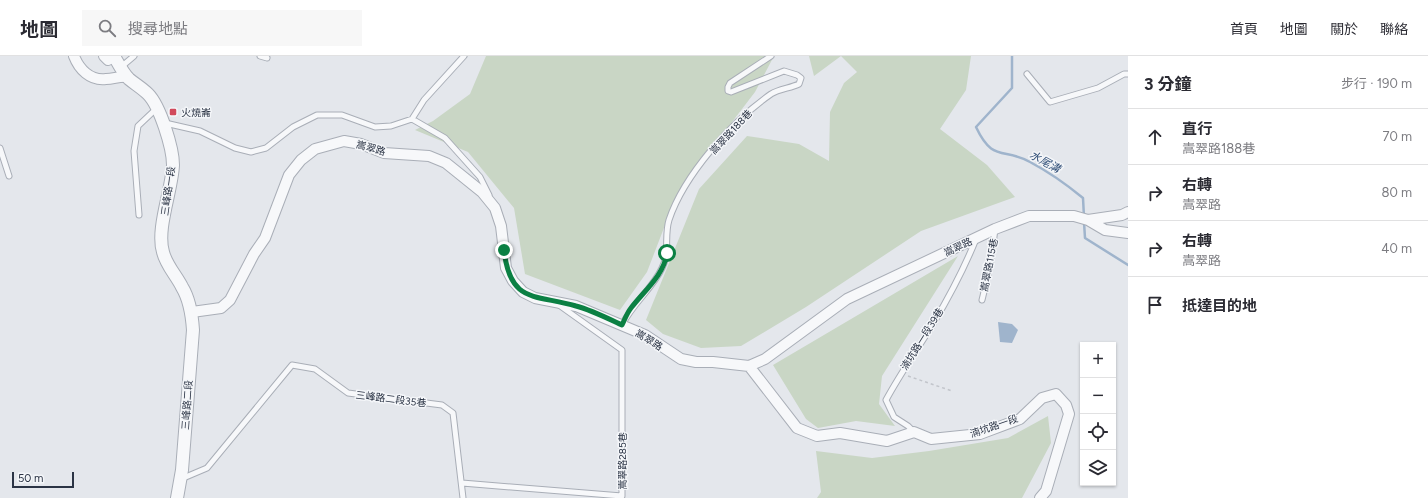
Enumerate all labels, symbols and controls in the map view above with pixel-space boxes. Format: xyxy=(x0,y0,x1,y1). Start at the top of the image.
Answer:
search box xyxy=(82,10,362,46)
icon: search xyxy=(96,17,118,39)
text: 地圖 xyxy=(20,18,58,41)
text: 搜尋地點 xyxy=(128,20,188,38)
text: 首頁 xyxy=(1230,21,1258,38)
text: 地圖 xyxy=(1280,21,1308,38)
text: 關於 xyxy=(1330,21,1358,38)
text: 聯絡 xyxy=(1380,21,1408,38)
text: 3 分鐘 xyxy=(1144,74,1192,94)
text: 步行 · 190 m xyxy=(1341,76,1412,91)
place label: 火燒崙 xyxy=(181,106,211,119)
marker: 火燒崙 xyxy=(168,107,178,117)
street label: 嵩翠路188巷 xyxy=(707,107,755,157)
text: 直行 xyxy=(1182,120,1212,138)
icon: ahead xyxy=(1144,126,1166,148)
text: 70 m xyxy=(1382,129,1412,144)
street label: 嵩翠路 xyxy=(355,138,387,158)
text: 嵩翠路188巷 xyxy=(1182,141,1255,156)
water label: 水尾溝 xyxy=(1027,148,1064,177)
street label: 三峰路一段 xyxy=(158,165,178,217)
text: 右轉 xyxy=(1182,176,1212,194)
icon: right xyxy=(1144,182,1166,204)
text: 80 m xyxy=(1381,185,1412,200)
text: 嵩翠路 xyxy=(1182,197,1221,212)
text: 右轉 xyxy=(1182,232,1212,250)
street label: 嵩翠路 xyxy=(942,235,974,259)
street label: 嵩翠路115巷 xyxy=(977,237,1001,293)
icon: right xyxy=(1144,238,1166,260)
route end xyxy=(495,241,513,259)
text: 40 m xyxy=(1381,241,1412,256)
route start xyxy=(658,244,676,262)
text: 嵩翠路 xyxy=(1182,253,1221,268)
icon: arrive xyxy=(1144,294,1166,316)
text: 抵達目的地 xyxy=(1182,297,1257,315)
street label: 湳坑路一段39巷 xyxy=(898,305,946,373)
street label: 嵩翠路 xyxy=(633,327,665,353)
map controls xyxy=(1080,342,1116,486)
button: + xyxy=(1080,342,1116,378)
button: − xyxy=(1080,378,1116,414)
street label: 三峰路二段 xyxy=(179,380,195,430)
street label: 三峰路二段35巷 xyxy=(355,388,427,410)
street label: 湳坑路一段 xyxy=(968,412,1020,440)
button: locate xyxy=(1080,414,1116,450)
street label: 嵩翠路285巷 xyxy=(616,432,629,490)
button: layers xyxy=(1080,450,1116,486)
scale bar xyxy=(12,470,74,489)
text: 50 m xyxy=(18,472,43,485)

